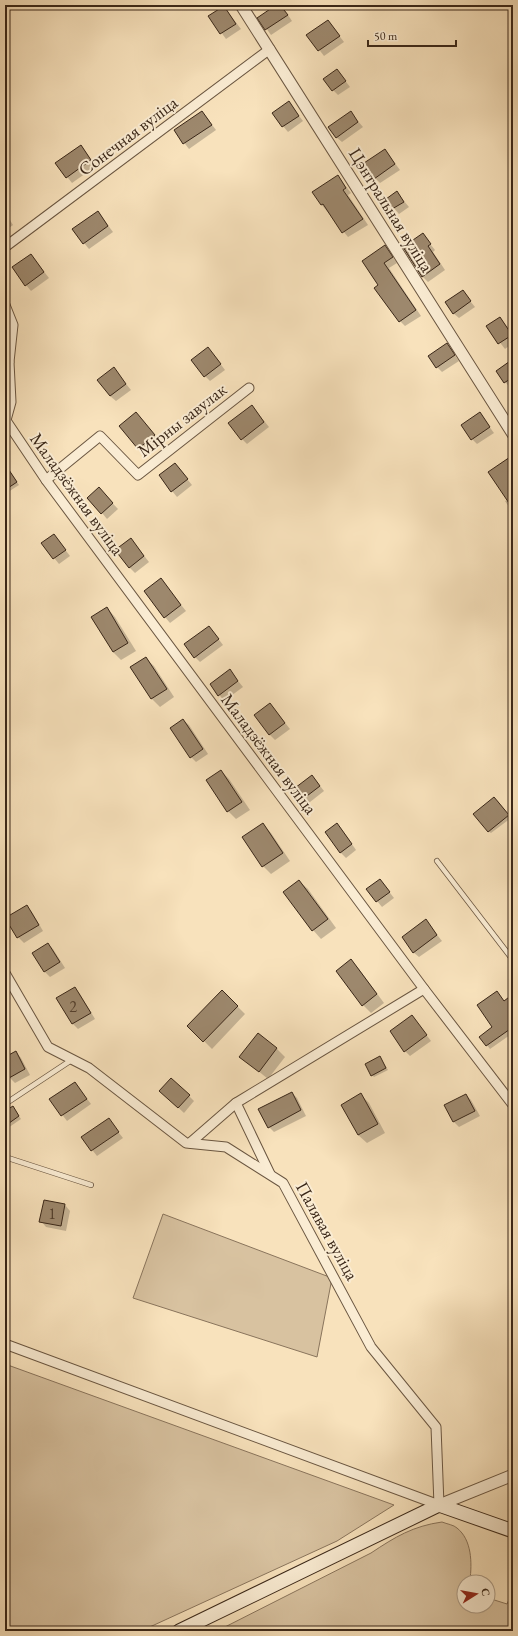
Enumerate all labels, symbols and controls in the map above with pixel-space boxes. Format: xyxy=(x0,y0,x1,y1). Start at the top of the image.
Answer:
scale bar xyxy=(368,22,456,48)
text: 50 m xyxy=(374,28,398,44)
street label: Сонечная вуліца xyxy=(73,90,183,180)
street label: Цэнтральная вуліца xyxy=(344,143,439,277)
street label: Мірны завулак xyxy=(132,377,231,462)
street label: Маладзёжная вуліца xyxy=(25,428,130,560)
street label: Маладзёжная вуліца xyxy=(216,689,323,819)
house number: 2 xyxy=(69,996,77,1017)
street label: Палявая вуліца xyxy=(291,1177,364,1285)
house number: 1 xyxy=(48,1203,56,1224)
north arrow xyxy=(456,1574,496,1614)
text: С xyxy=(478,1587,493,1597)

